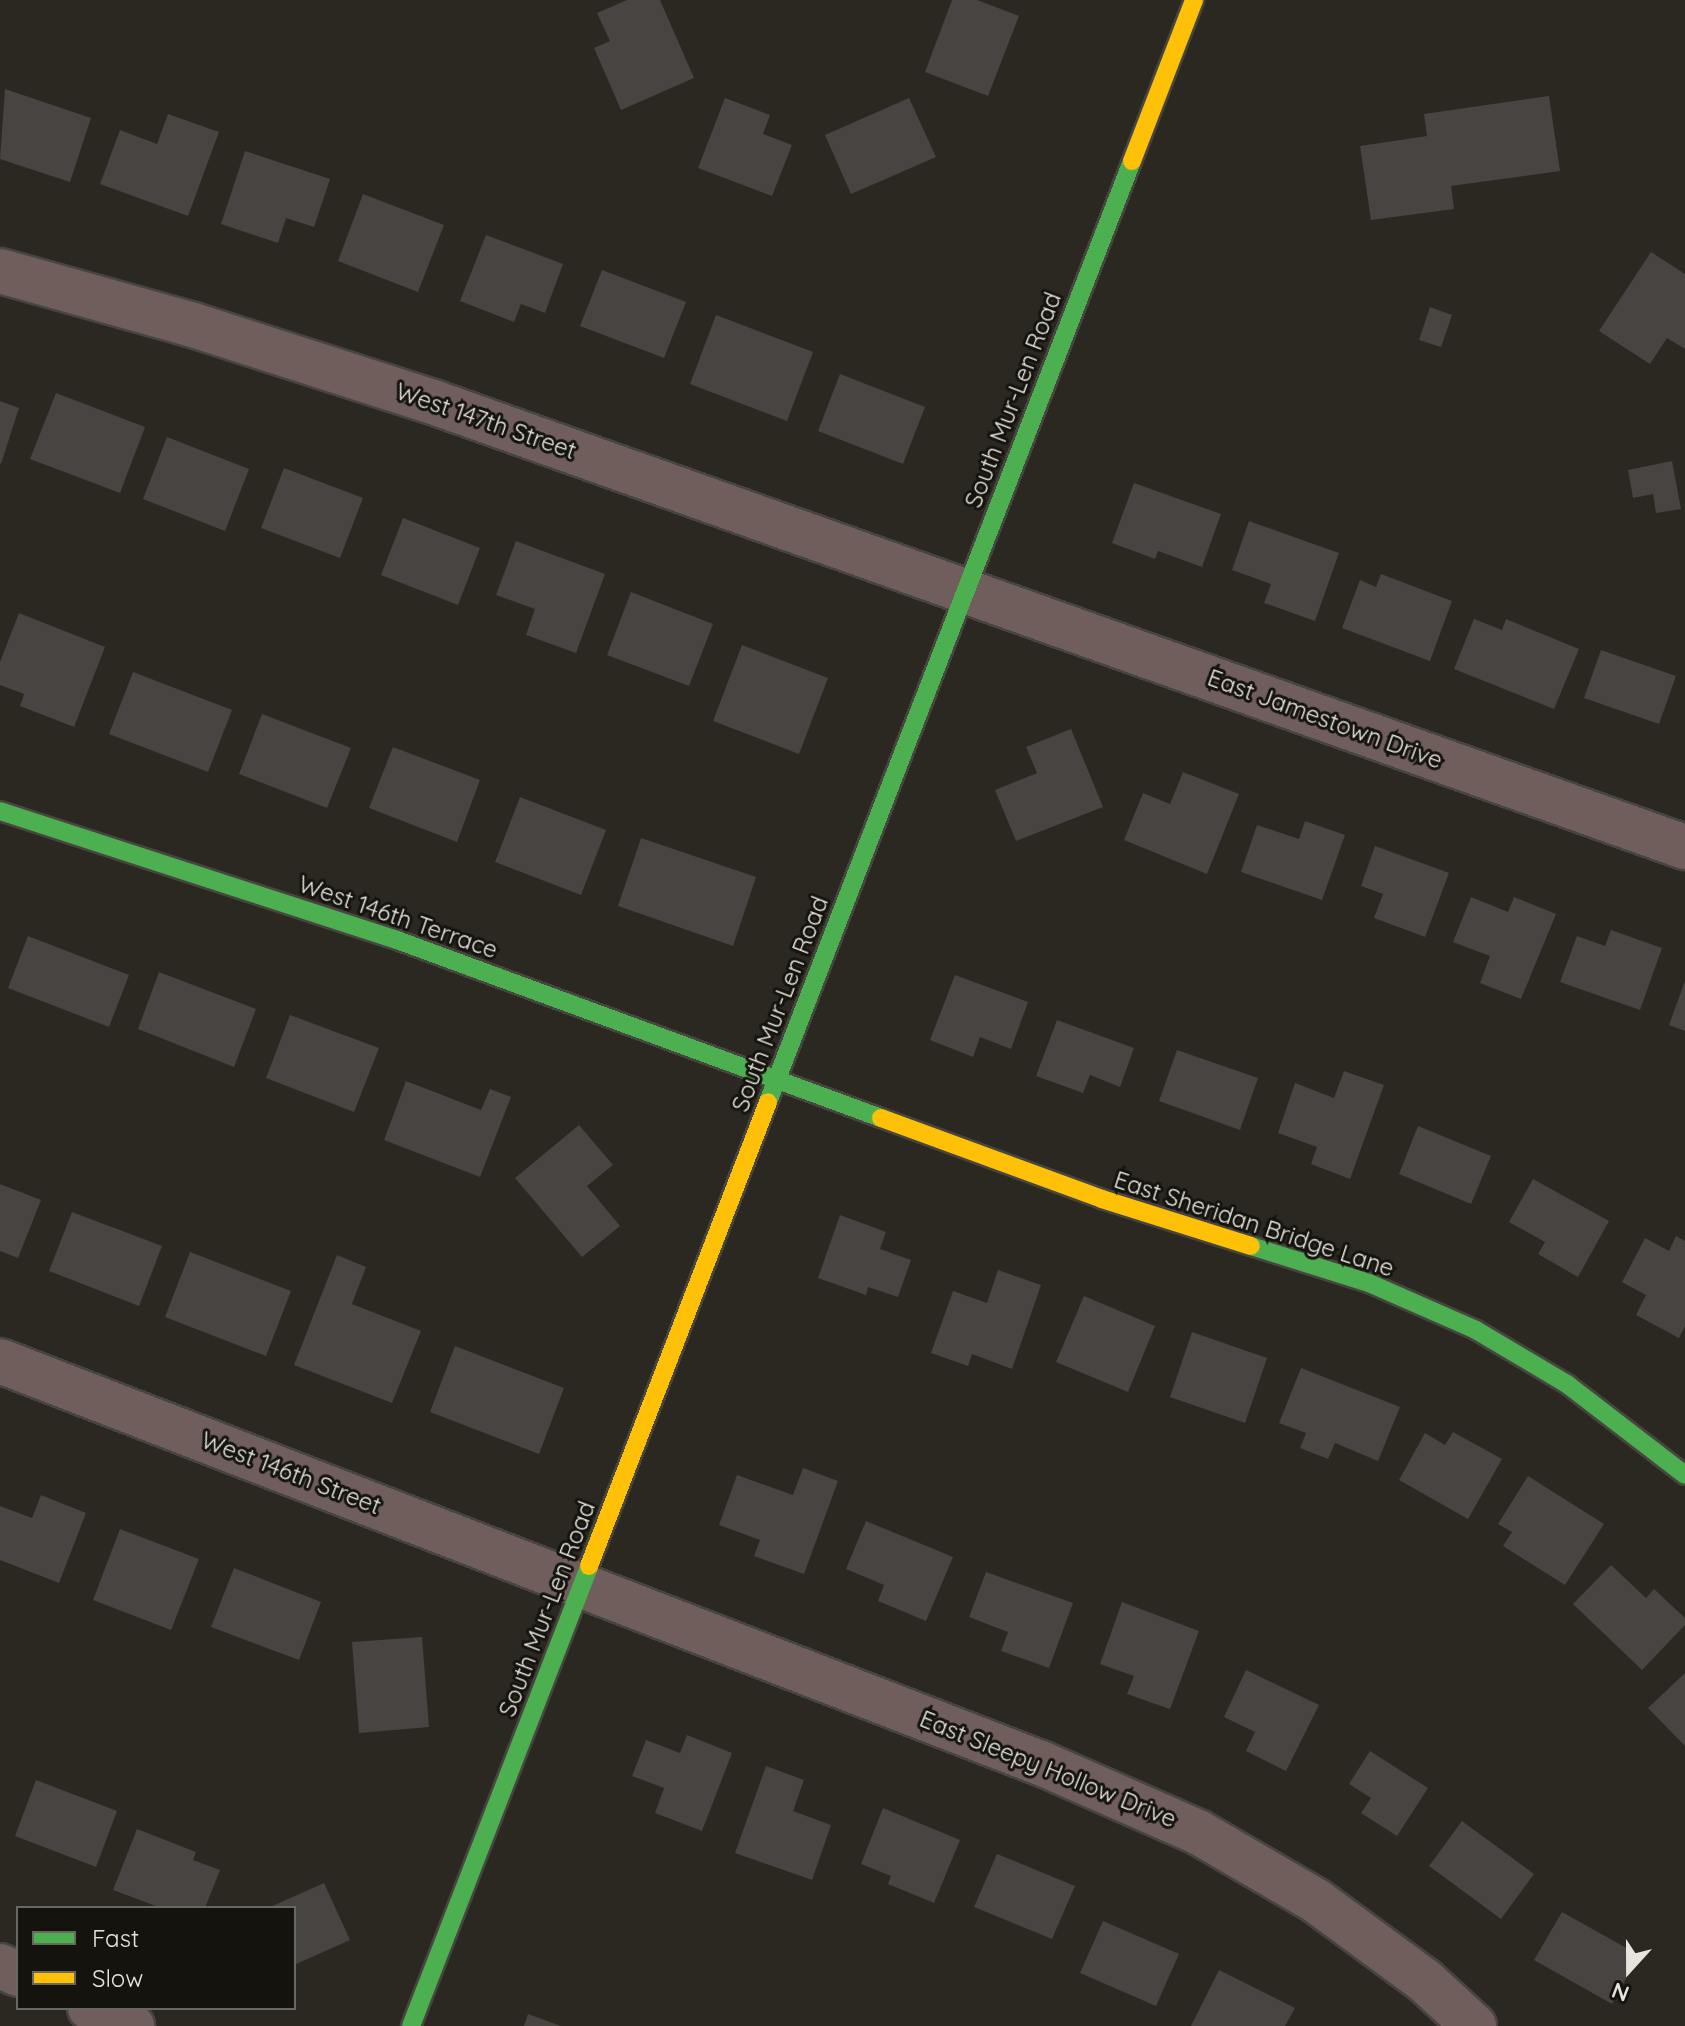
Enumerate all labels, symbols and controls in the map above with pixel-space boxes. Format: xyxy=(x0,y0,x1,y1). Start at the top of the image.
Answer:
street label: South Mur-Len Road xyxy=(959,288,1067,512)
street label: West 147th Street xyxy=(392,377,580,465)
street label: East Jamestown Drive xyxy=(1204,663,1446,775)
street label: West 146th Terrace xyxy=(295,869,501,965)
street label: South Mur-Len Road xyxy=(726,892,834,1116)
street label: East Sheridan Bridge Lane xyxy=(1110,1165,1398,1283)
street label: West 146th Street xyxy=(197,1425,385,1521)
street label: South Mur-Len Road xyxy=(493,1497,601,1721)
street label: East Sleepy Hollow Drive xyxy=(916,1704,1180,1834)
legend xyxy=(16,1906,296,2010)
text: Fast xyxy=(92,1923,139,1953)
north arrow xyxy=(1589,1930,1669,2010)
text: Slow xyxy=(92,1963,143,1993)
text: N xyxy=(1608,1976,1633,2008)

